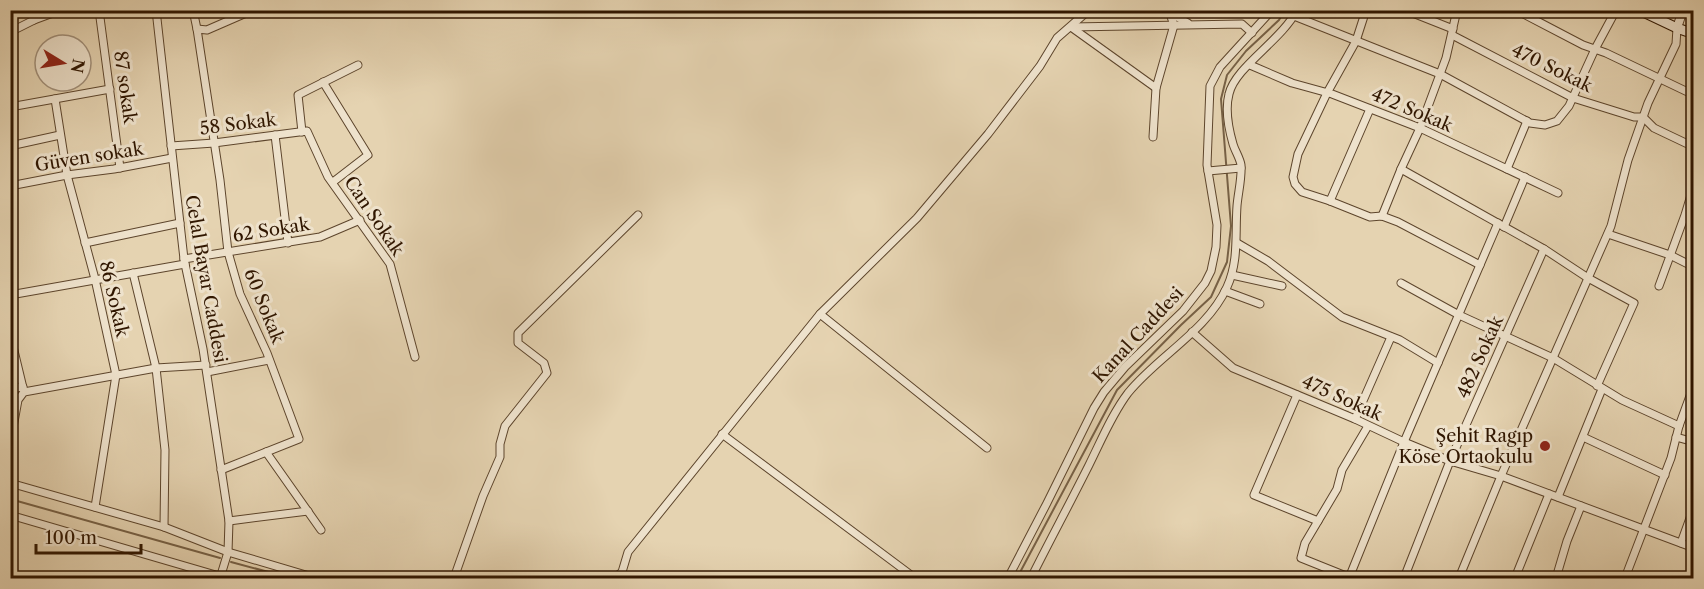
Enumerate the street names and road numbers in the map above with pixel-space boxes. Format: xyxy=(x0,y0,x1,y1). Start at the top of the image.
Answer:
street label: 470 Sokak xyxy=(1508,39,1597,98)
street label: 87 sokak xyxy=(109,49,141,126)
street label: 472 Sokak xyxy=(1368,83,1457,138)
street label: 58 Sokak xyxy=(198,108,279,140)
street label: Güven sokak xyxy=(33,137,146,176)
street label: Can Sokak xyxy=(339,172,410,261)
street label: Celal Bayar Caddesi xyxy=(180,193,232,365)
street label: 62 Sokak xyxy=(231,213,313,247)
street label: 86 Sokak xyxy=(95,259,134,341)
street label: 60 Sokak xyxy=(239,265,289,348)
street label: Kanal Caddesi xyxy=(1088,282,1188,388)
street label: 482 Sokak xyxy=(1452,311,1509,402)
street label: 475 Sokak xyxy=(1298,371,1387,426)

